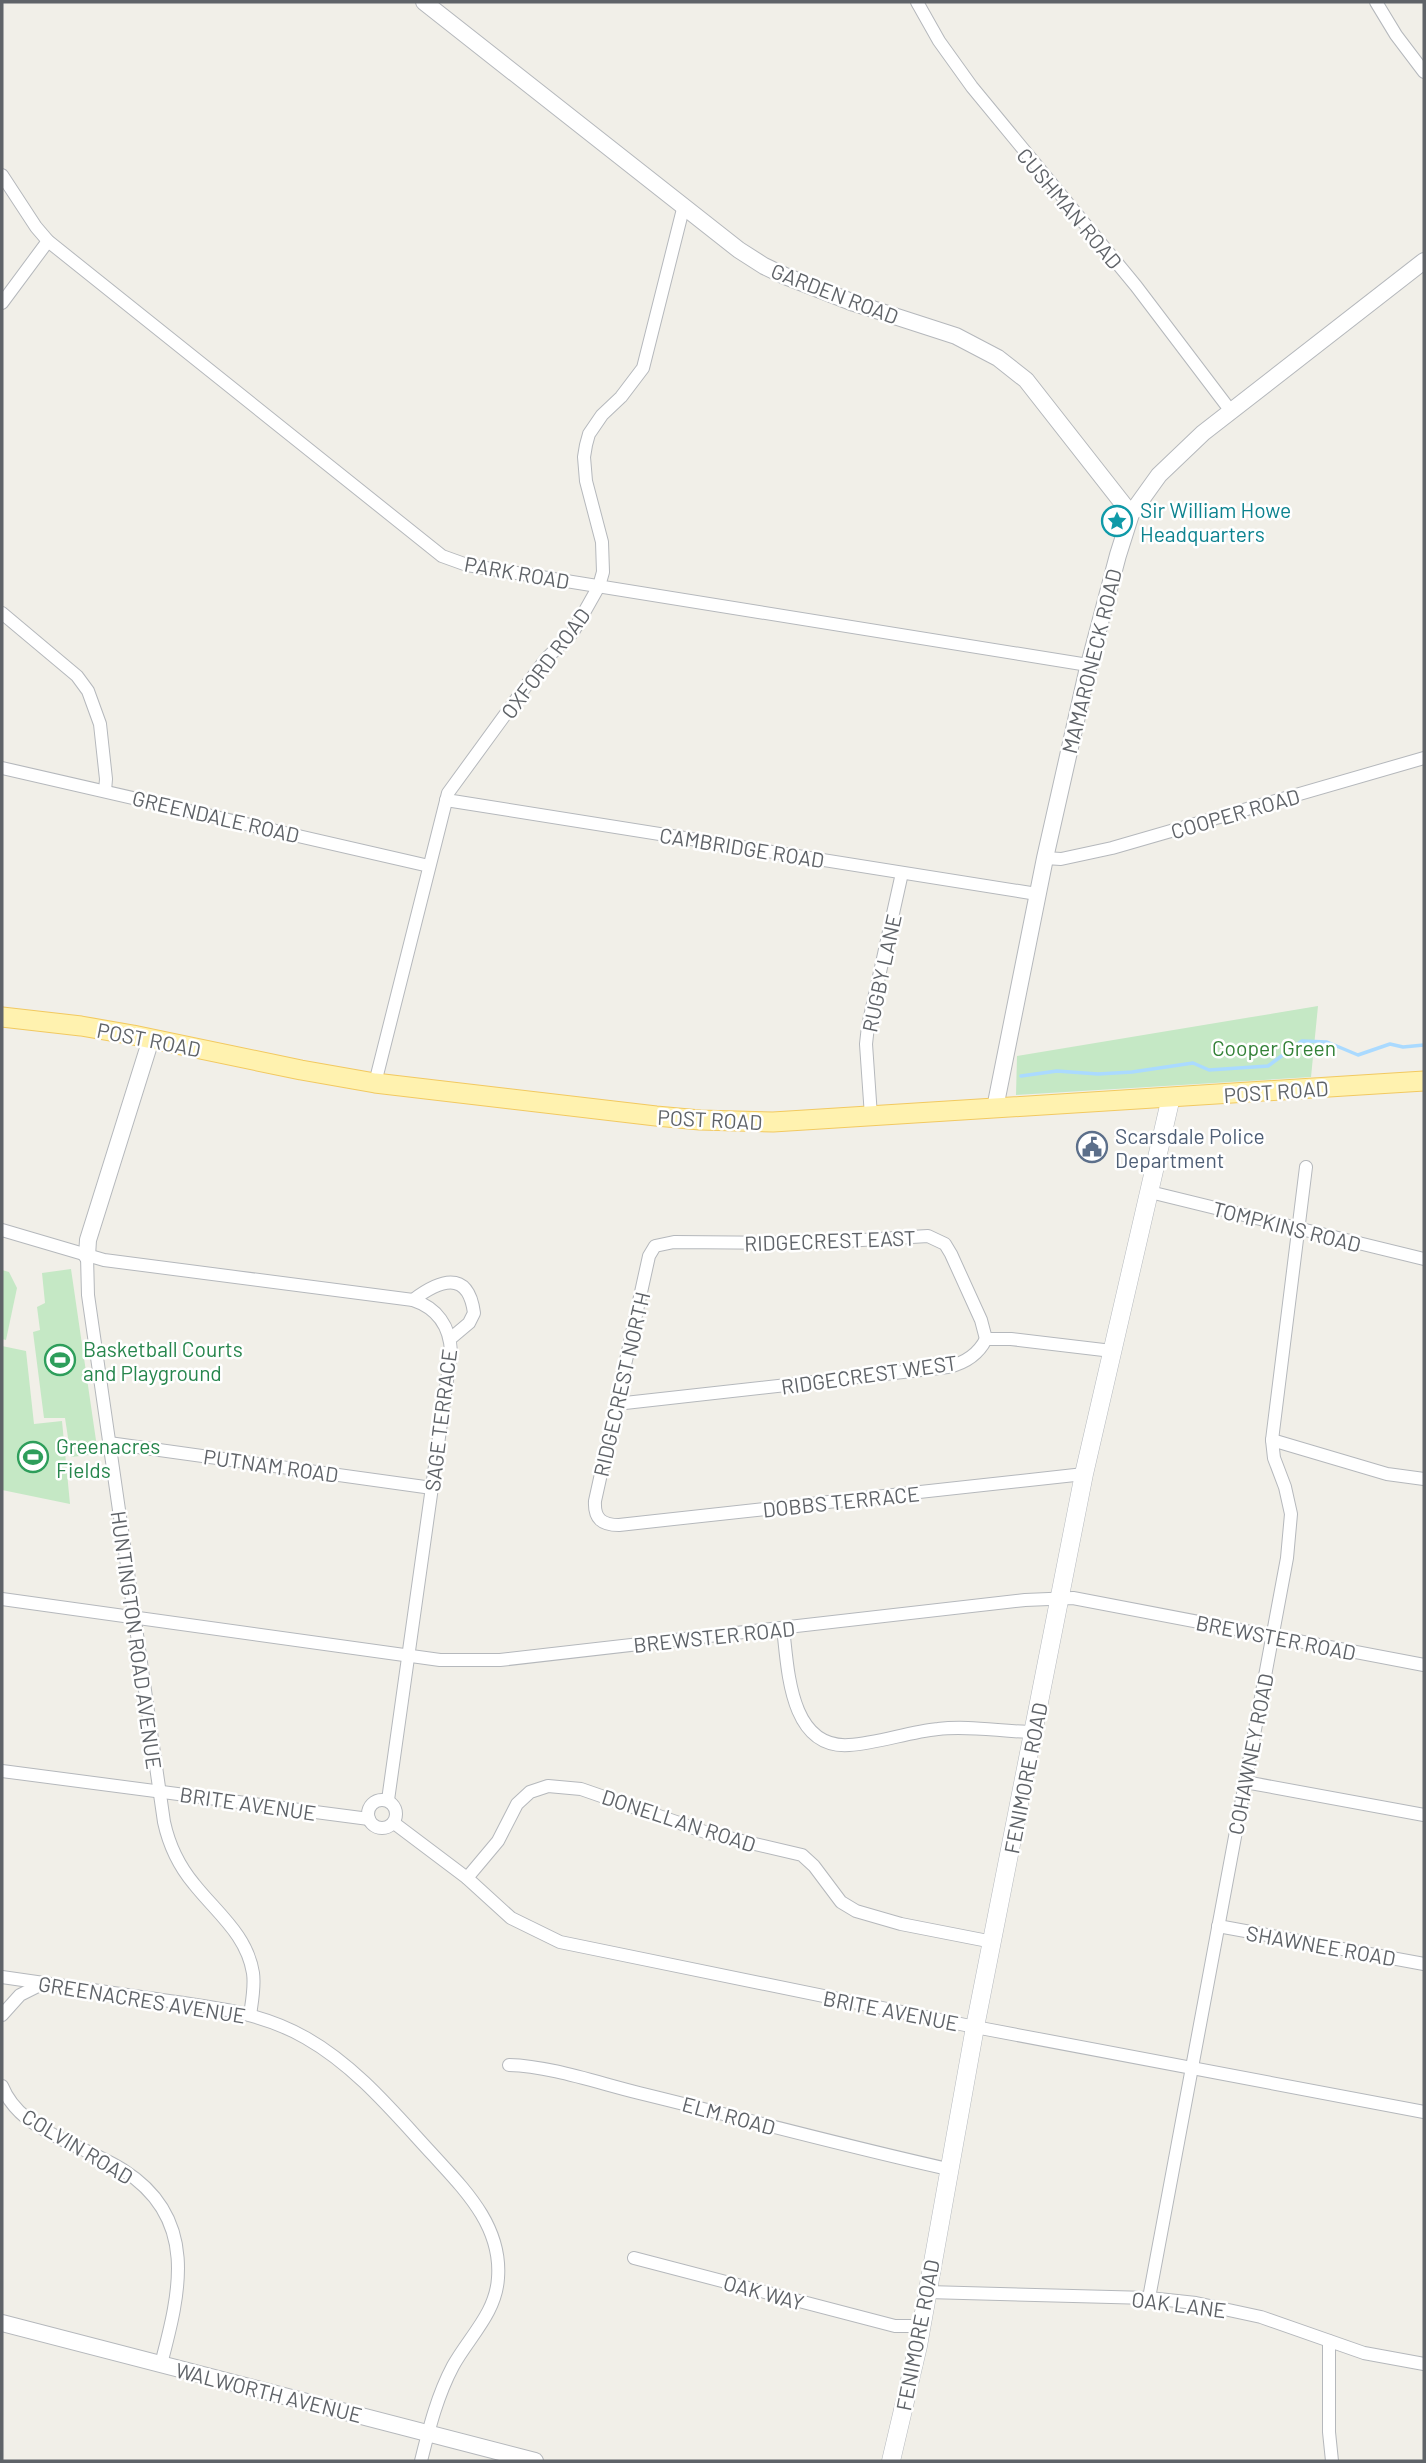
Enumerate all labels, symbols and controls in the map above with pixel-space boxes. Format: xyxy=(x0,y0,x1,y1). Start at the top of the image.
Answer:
street label: CUSHMAN ROAD xyxy=(1012,142,1128,274)
street label: GARDEN ROAD xyxy=(768,257,902,329)
place label: Sir William Howe Headquarters xyxy=(1140,497,1291,546)
place icon: Sir William Howe Headquarters xyxy=(1100,504,1134,538)
street label: PARK ROAD xyxy=(463,550,571,594)
street label: MAMARONECK ROAD xyxy=(1056,566,1126,756)
street label: OXFORD ROAD xyxy=(495,603,595,723)
street label: COOPER ROAD xyxy=(1168,783,1302,843)
street label: GREENDALE ROAD xyxy=(130,785,302,847)
street label: CAMBRIDGE ROAD xyxy=(658,822,826,872)
street label: RUGBY LANE xyxy=(856,912,906,1034)
street label: POST ROAD xyxy=(95,1017,203,1061)
park label: Cooper Green xyxy=(1212,1035,1336,1060)
street label: POST ROAD xyxy=(1223,1075,1329,1107)
street label: POST ROAD xyxy=(657,1104,763,1134)
place label: Scarsdale Police Department xyxy=(1115,1123,1265,1172)
public building icon: Scarsdale Police Department xyxy=(1075,1130,1109,1164)
street label: TOMPKINS ROAD xyxy=(1210,1195,1364,1257)
street label: RIDGECREST EAST xyxy=(744,1225,916,1255)
street label: RIDGECREST NORTH xyxy=(588,1289,654,1479)
place label: Basketball Courts and Playground xyxy=(83,1336,243,1385)
sports icon: Basketball Courts and Playground xyxy=(43,1343,77,1377)
street label: SAGE TERRACE xyxy=(419,1347,461,1493)
street label: RIDGECREST WEST xyxy=(779,1349,959,1399)
place label: Greenacres Fields xyxy=(56,1433,160,1482)
sports icon: Greenacres Fields xyxy=(16,1440,50,1474)
street label: PUTNAM ROAD xyxy=(202,1443,340,1487)
street label: DOBBS TERRACE xyxy=(761,1480,921,1522)
street label: HUNTINGTON ROAD AVENUE xyxy=(106,1509,168,1771)
street label: BREWSTER ROAD xyxy=(1194,1609,1358,1665)
street label: BREWSTER ROAD xyxy=(632,1615,796,1657)
street label: COHAWNEY ROAD xyxy=(1222,1671,1278,1837)
street label: FENIMORE ROAD xyxy=(998,1700,1052,1856)
street label: BRITE AVENUE xyxy=(178,1781,318,1825)
street label: DONELLAN ROAD xyxy=(599,1783,759,1857)
street label: SHAWNEE ROAD xyxy=(1244,1920,1398,1970)
street label: GREENACRES AVENUE xyxy=(37,1970,247,2028)
street label: BRITE AVENUE xyxy=(821,1985,961,2035)
street label: ELM ROAD xyxy=(680,2091,778,2139)
street label: COLVIN ROAD xyxy=(18,2103,138,2189)
street label: FENIMORE ROAD xyxy=(890,2257,944,2413)
street label: OAK WAY xyxy=(721,2269,807,2315)
street label: OAK LANE xyxy=(1130,2286,1228,2322)
street label: WALWORTH AVENUE xyxy=(173,2357,365,2427)

